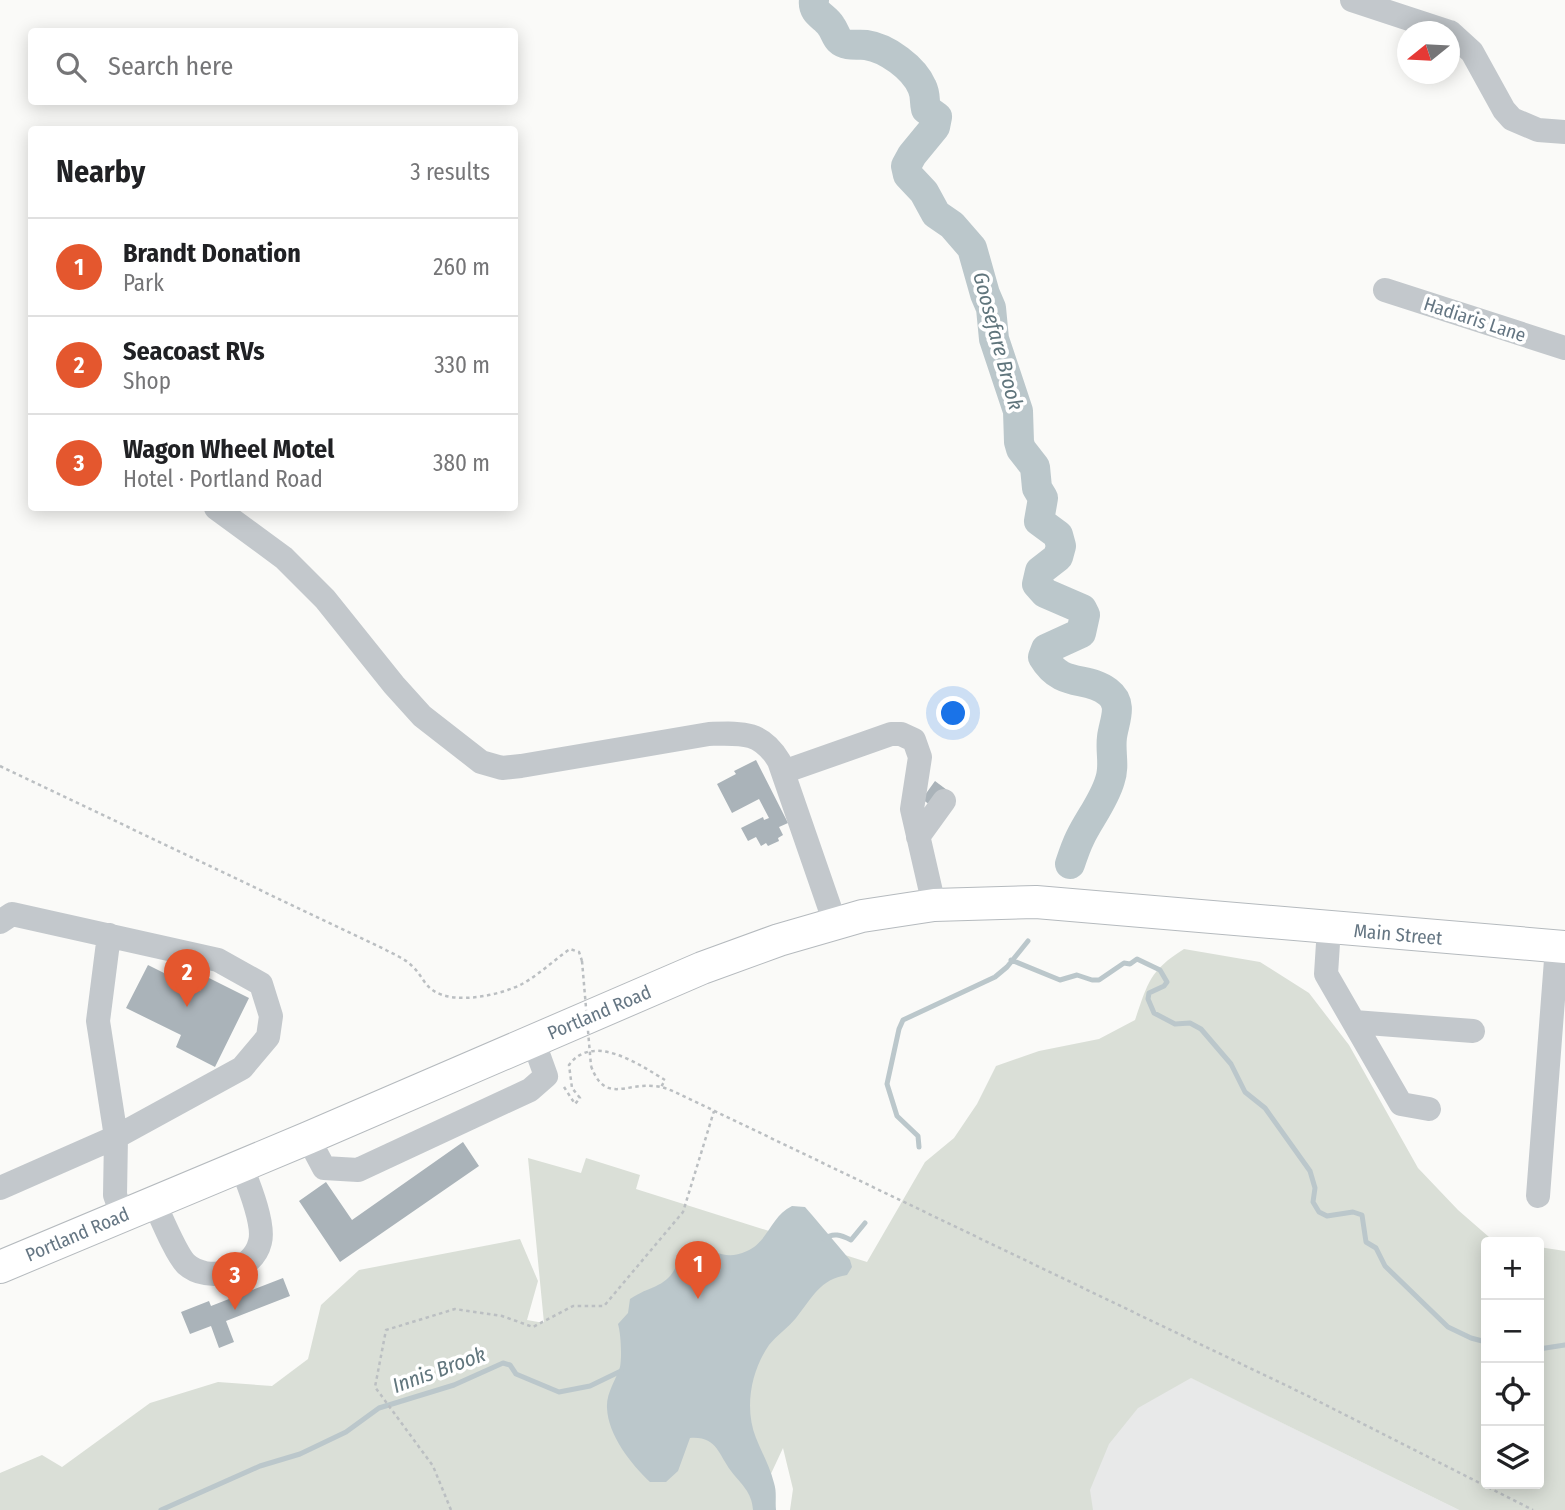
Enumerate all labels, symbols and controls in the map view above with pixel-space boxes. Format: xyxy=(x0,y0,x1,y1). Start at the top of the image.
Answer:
north arrow xyxy=(1397,21,1460,84)
search box xyxy=(28,28,518,105)
icon: search xyxy=(52,48,90,86)
text: Search here xyxy=(108,51,233,82)
text: Nearby xyxy=(56,154,145,190)
text: 3 results xyxy=(410,158,490,186)
text: Brandt Donation xyxy=(123,238,301,269)
text: 1 xyxy=(74,253,84,281)
text: 260 m xyxy=(433,253,490,281)
text: Park xyxy=(123,269,164,297)
water label: Goosefare Brook xyxy=(967,269,1029,413)
street label: Hadiaris Lane xyxy=(1421,292,1529,347)
text: Seacoast RVs xyxy=(123,336,265,367)
text: 2 xyxy=(74,351,84,379)
text: 330 m xyxy=(434,351,490,379)
text: Shop xyxy=(123,367,171,395)
text: Wagon Wheel Motel xyxy=(123,434,334,465)
text: 3 xyxy=(74,449,84,477)
text: 380 m xyxy=(433,449,490,477)
text: Hotel · Portland Road xyxy=(123,465,323,493)
your location xyxy=(936,696,970,730)
street label: Main Street xyxy=(1353,919,1444,950)
pin: 2 xyxy=(164,949,210,1007)
street label: Portland Road xyxy=(544,980,654,1045)
street label: Portland Road xyxy=(22,1202,132,1267)
map controls xyxy=(1481,1237,1544,1489)
button: + xyxy=(1481,1237,1544,1300)
pin: 1 xyxy=(675,1241,721,1299)
pin: 3 xyxy=(212,1252,258,1310)
button: − xyxy=(1481,1300,1544,1363)
water label: Innis Brook xyxy=(389,1341,489,1399)
button: locate xyxy=(1481,1363,1544,1426)
button: layers xyxy=(1481,1426,1544,1489)

